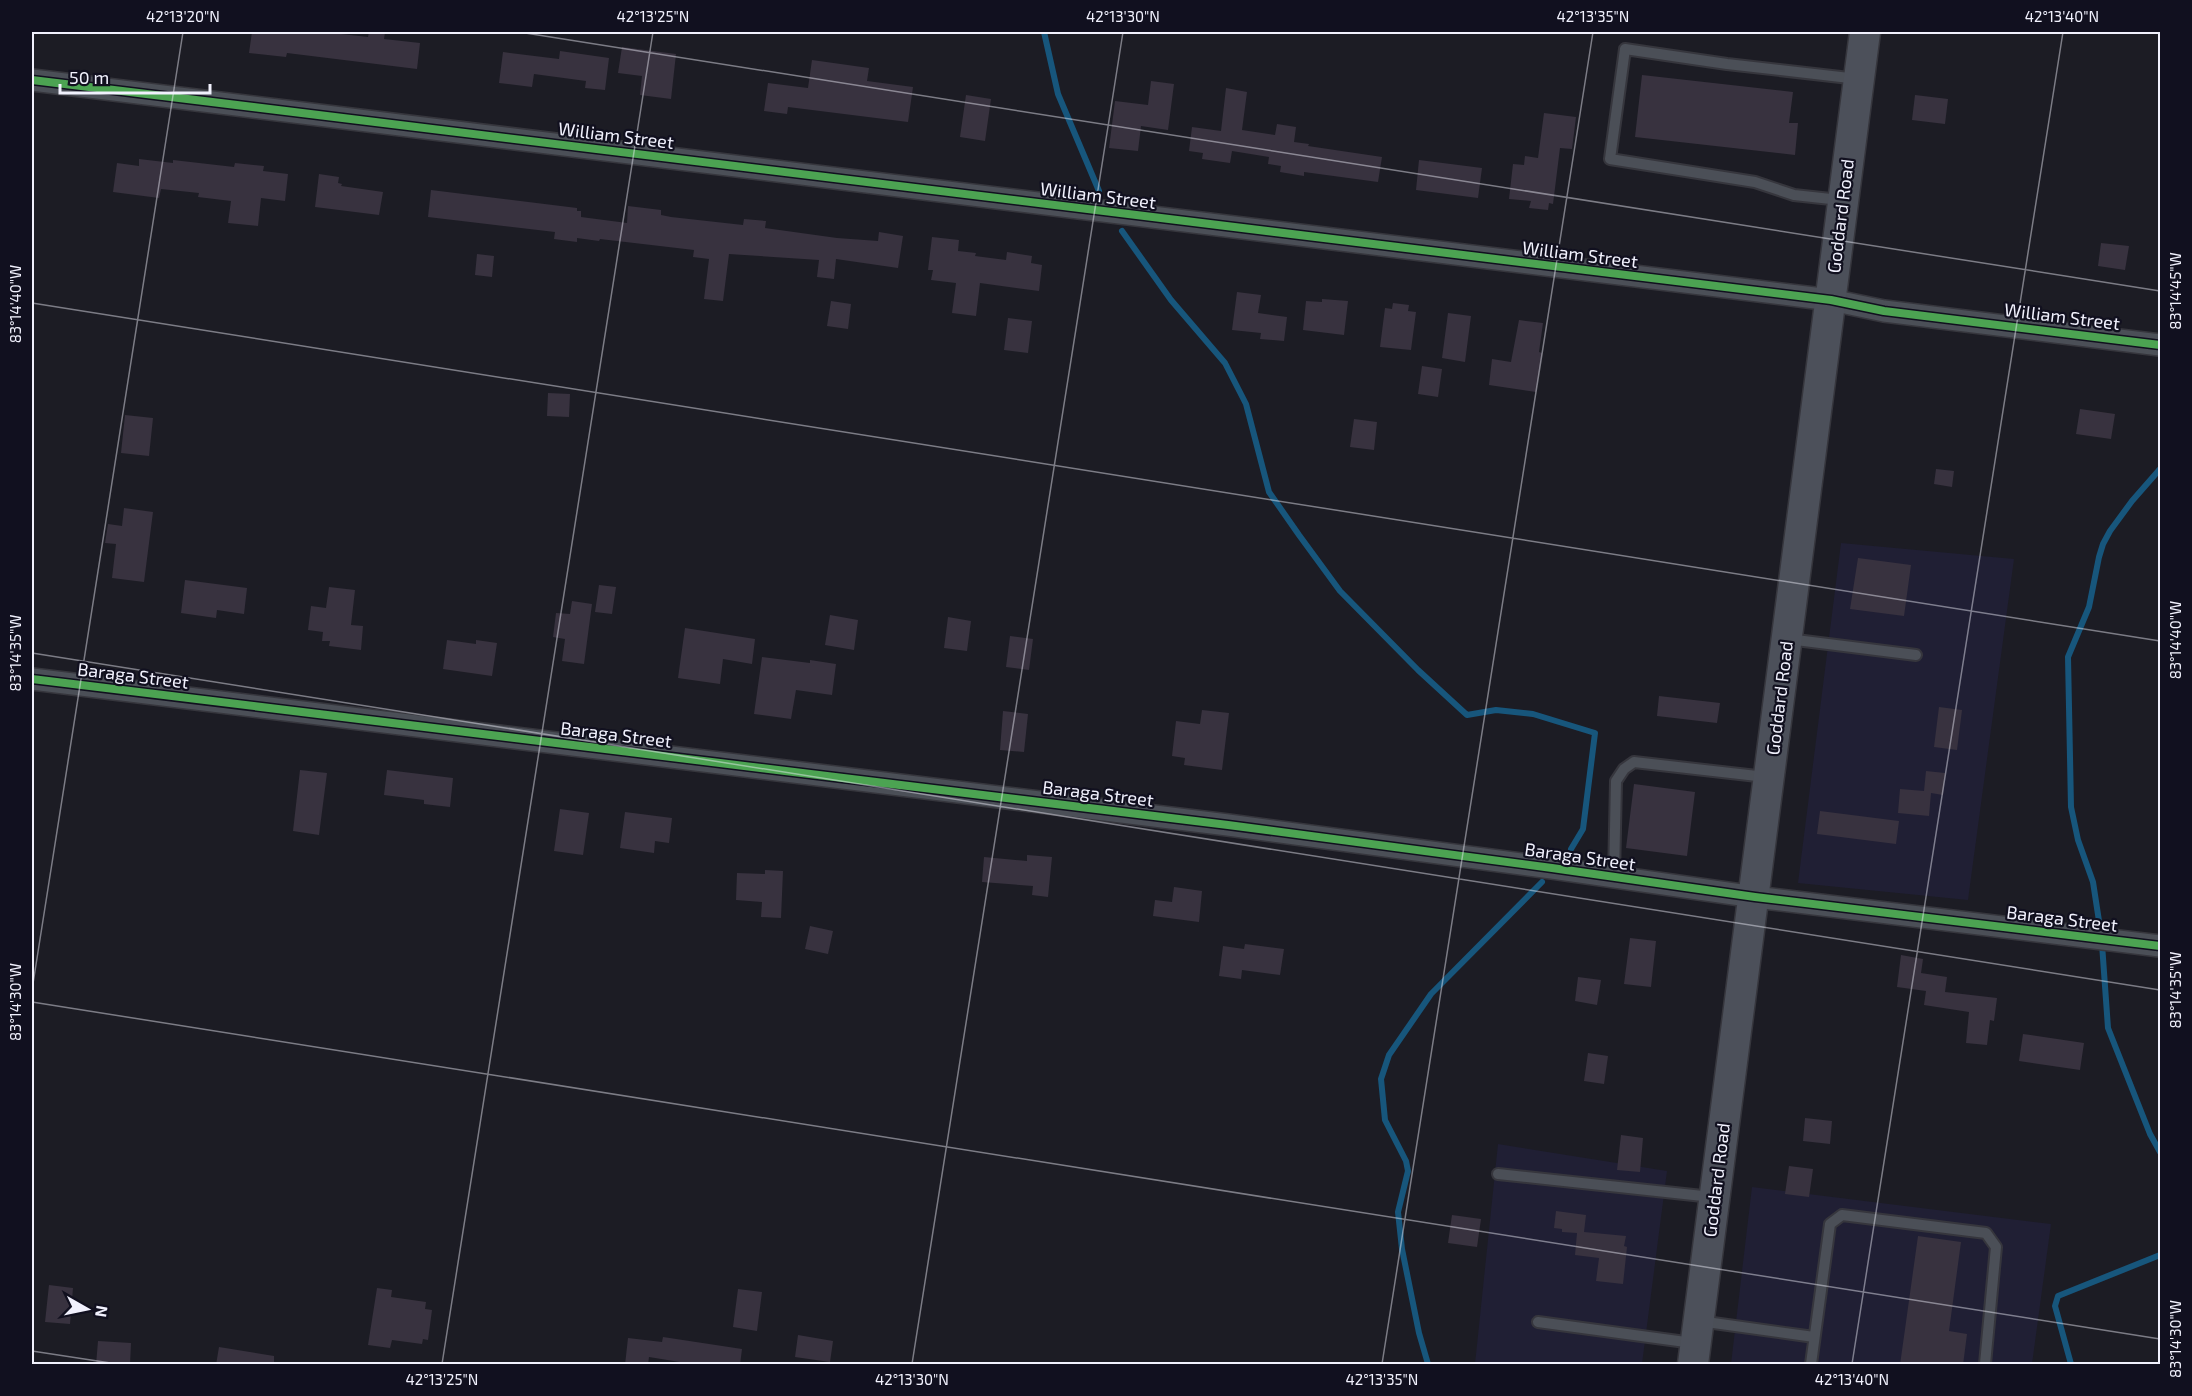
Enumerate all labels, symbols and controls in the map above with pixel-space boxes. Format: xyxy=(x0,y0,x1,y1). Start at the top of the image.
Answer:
text: 42°13'20"N xyxy=(146,7,220,25)
text: 42°13'25"N xyxy=(617,7,689,25)
text: 42°13'30"N xyxy=(1086,7,1160,25)
text: 42°13'35"N xyxy=(1557,7,1629,25)
text: 42°13'40"N xyxy=(2025,7,2099,25)
scale bar xyxy=(60,57,210,95)
text: 50 m xyxy=(69,66,109,88)
street label: William Street xyxy=(557,117,675,153)
street label: Goddard Road xyxy=(1822,158,1858,274)
street label: William Street xyxy=(1039,177,1157,213)
street label: William Street xyxy=(1521,236,1639,272)
text: 83°14'45"W xyxy=(2166,252,2184,330)
text: 83°14'40"W xyxy=(6,265,24,343)
street label: William Street xyxy=(2003,298,2121,334)
text: 83°14'40"W xyxy=(2166,601,2184,679)
text: 83°14'35"W xyxy=(6,614,24,692)
street label: Goddard Road xyxy=(1761,640,1797,756)
street label: Baraga Street xyxy=(76,657,190,693)
street label: Baraga Street xyxy=(559,716,673,752)
street label: Baraga Street xyxy=(1041,775,1155,811)
street label: Baraga Street xyxy=(1523,837,1637,875)
street label: Baraga Street xyxy=(2005,900,2119,936)
text: 83°14'35"W xyxy=(2166,951,2184,1029)
text: 83°14'30"W xyxy=(6,963,24,1041)
street label: Goddard Road xyxy=(1698,1122,1734,1238)
north arrow xyxy=(57,1279,117,1339)
text: 83°14'30"W xyxy=(2166,1300,2184,1378)
text: N xyxy=(92,1304,113,1319)
text: 42°13'25"N xyxy=(406,1370,478,1388)
text: 42°13'30"N xyxy=(875,1370,949,1388)
text: 42°13'35"N xyxy=(1346,1370,1418,1388)
text: 42°13'40"N xyxy=(1815,1370,1889,1388)

